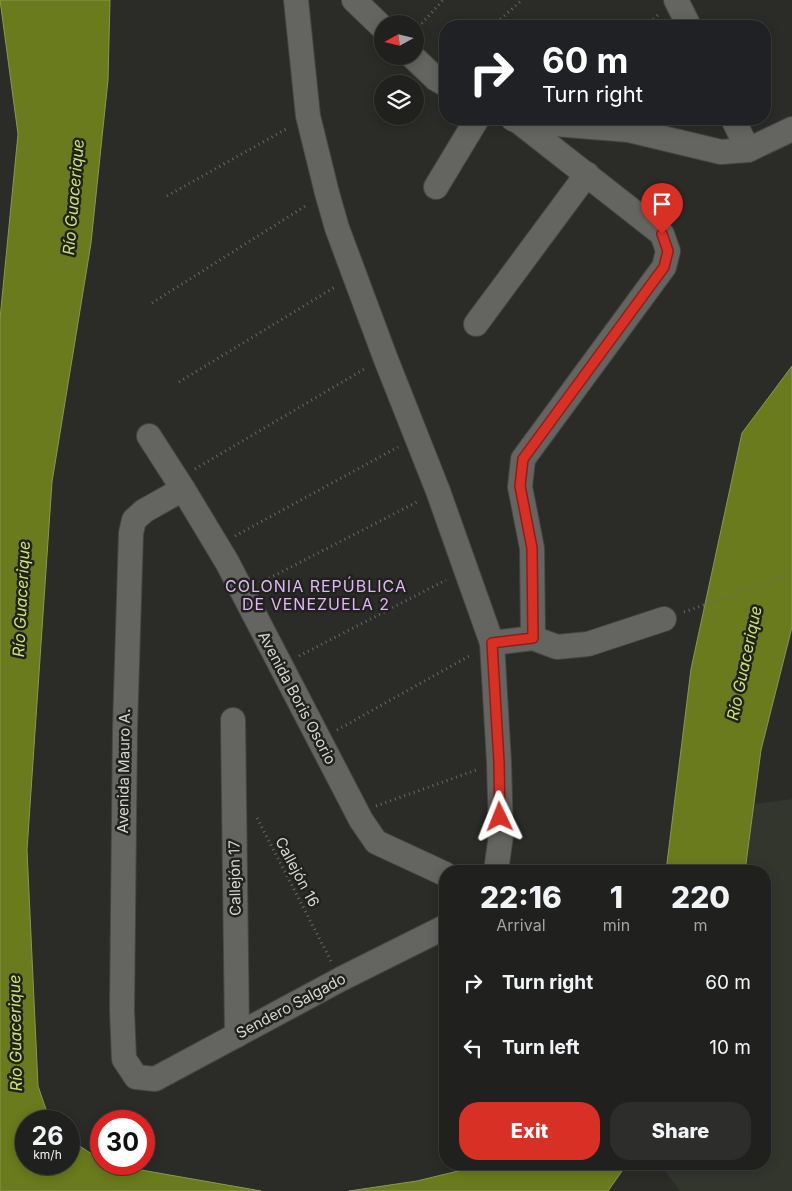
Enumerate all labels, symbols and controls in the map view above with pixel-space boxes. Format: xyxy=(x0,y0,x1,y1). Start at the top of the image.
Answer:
north arrow xyxy=(374,15,424,65)
map controls xyxy=(374,15,424,125)
text: 60 m xyxy=(542,39,629,81)
icon: right xyxy=(459,40,524,105)
button: layers xyxy=(374,75,424,125)
text: Turn right xyxy=(542,81,643,107)
water label: Río Guacerique xyxy=(58,138,88,256)
pin xyxy=(641,183,683,234)
icon: arrive xyxy=(648,190,676,218)
water label: Río Guacerique xyxy=(8,540,34,658)
district label: COLONIA REPÚBLICA DE VENEZUELA 2 xyxy=(225,576,407,614)
water label: Río Guacerique xyxy=(722,604,766,722)
street label: Avenida Boris Osorio xyxy=(254,628,341,768)
street label: Avenida Mauro A. xyxy=(113,708,134,833)
position arrow xyxy=(473,790,525,842)
street label: Callejón 16 xyxy=(271,834,324,910)
street label: Callejón 17 xyxy=(224,840,245,916)
text: 22:16 xyxy=(480,879,562,915)
text: 1 xyxy=(610,879,623,915)
text: 220 xyxy=(671,879,730,915)
text: Arrival xyxy=(496,915,546,935)
text: min xyxy=(603,915,630,935)
text: m xyxy=(694,915,708,935)
street label: Sendero Salgado xyxy=(233,969,349,1042)
icon: right xyxy=(459,969,487,997)
text: Turn right xyxy=(502,971,593,994)
text: 60 m xyxy=(705,971,751,994)
water label: Río Guacerique xyxy=(4,975,26,1091)
icon: left xyxy=(459,1034,487,1062)
text: Turn left xyxy=(502,1036,580,1059)
text: 10 m xyxy=(709,1036,751,1059)
button: Exit xyxy=(459,1102,600,1160)
button: Share xyxy=(610,1102,751,1160)
speed limit sign: 30 xyxy=(90,1110,155,1175)
text: 26 xyxy=(32,1121,63,1151)
text: km/h xyxy=(33,1147,62,1162)

